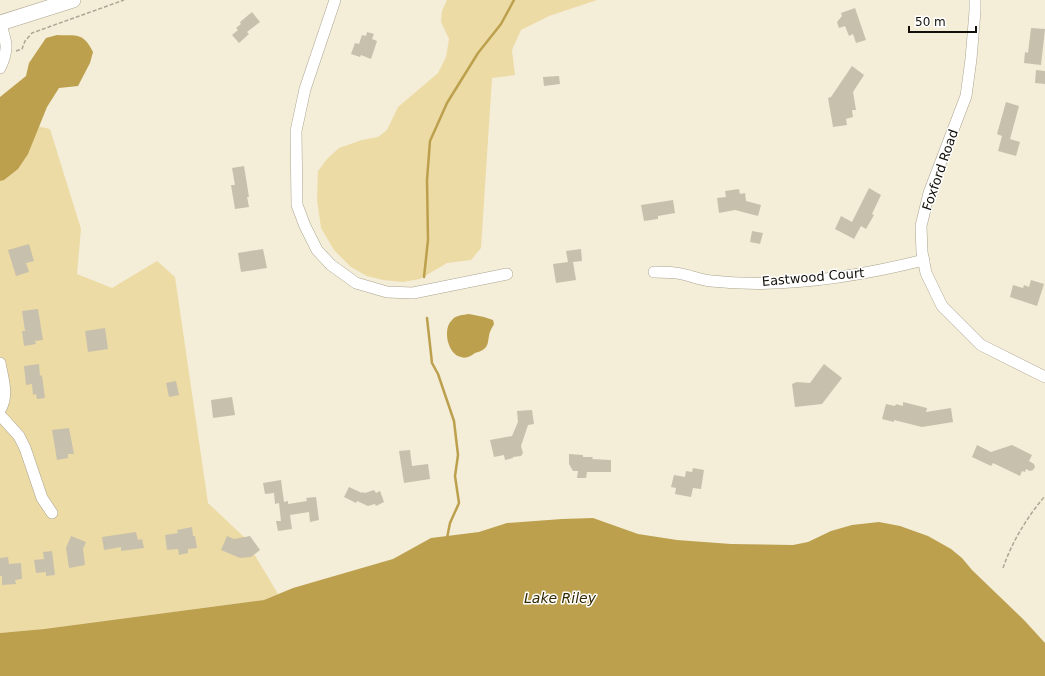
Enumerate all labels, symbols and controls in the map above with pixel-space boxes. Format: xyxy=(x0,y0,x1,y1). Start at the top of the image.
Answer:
scale bar xyxy=(909,8,976,34)
text: 50 m xyxy=(915,15,946,29)
street label: Foxford Road xyxy=(919,127,961,213)
street label: Eastwood Court xyxy=(761,265,865,289)
water label: Lake Riley xyxy=(524,590,597,606)

